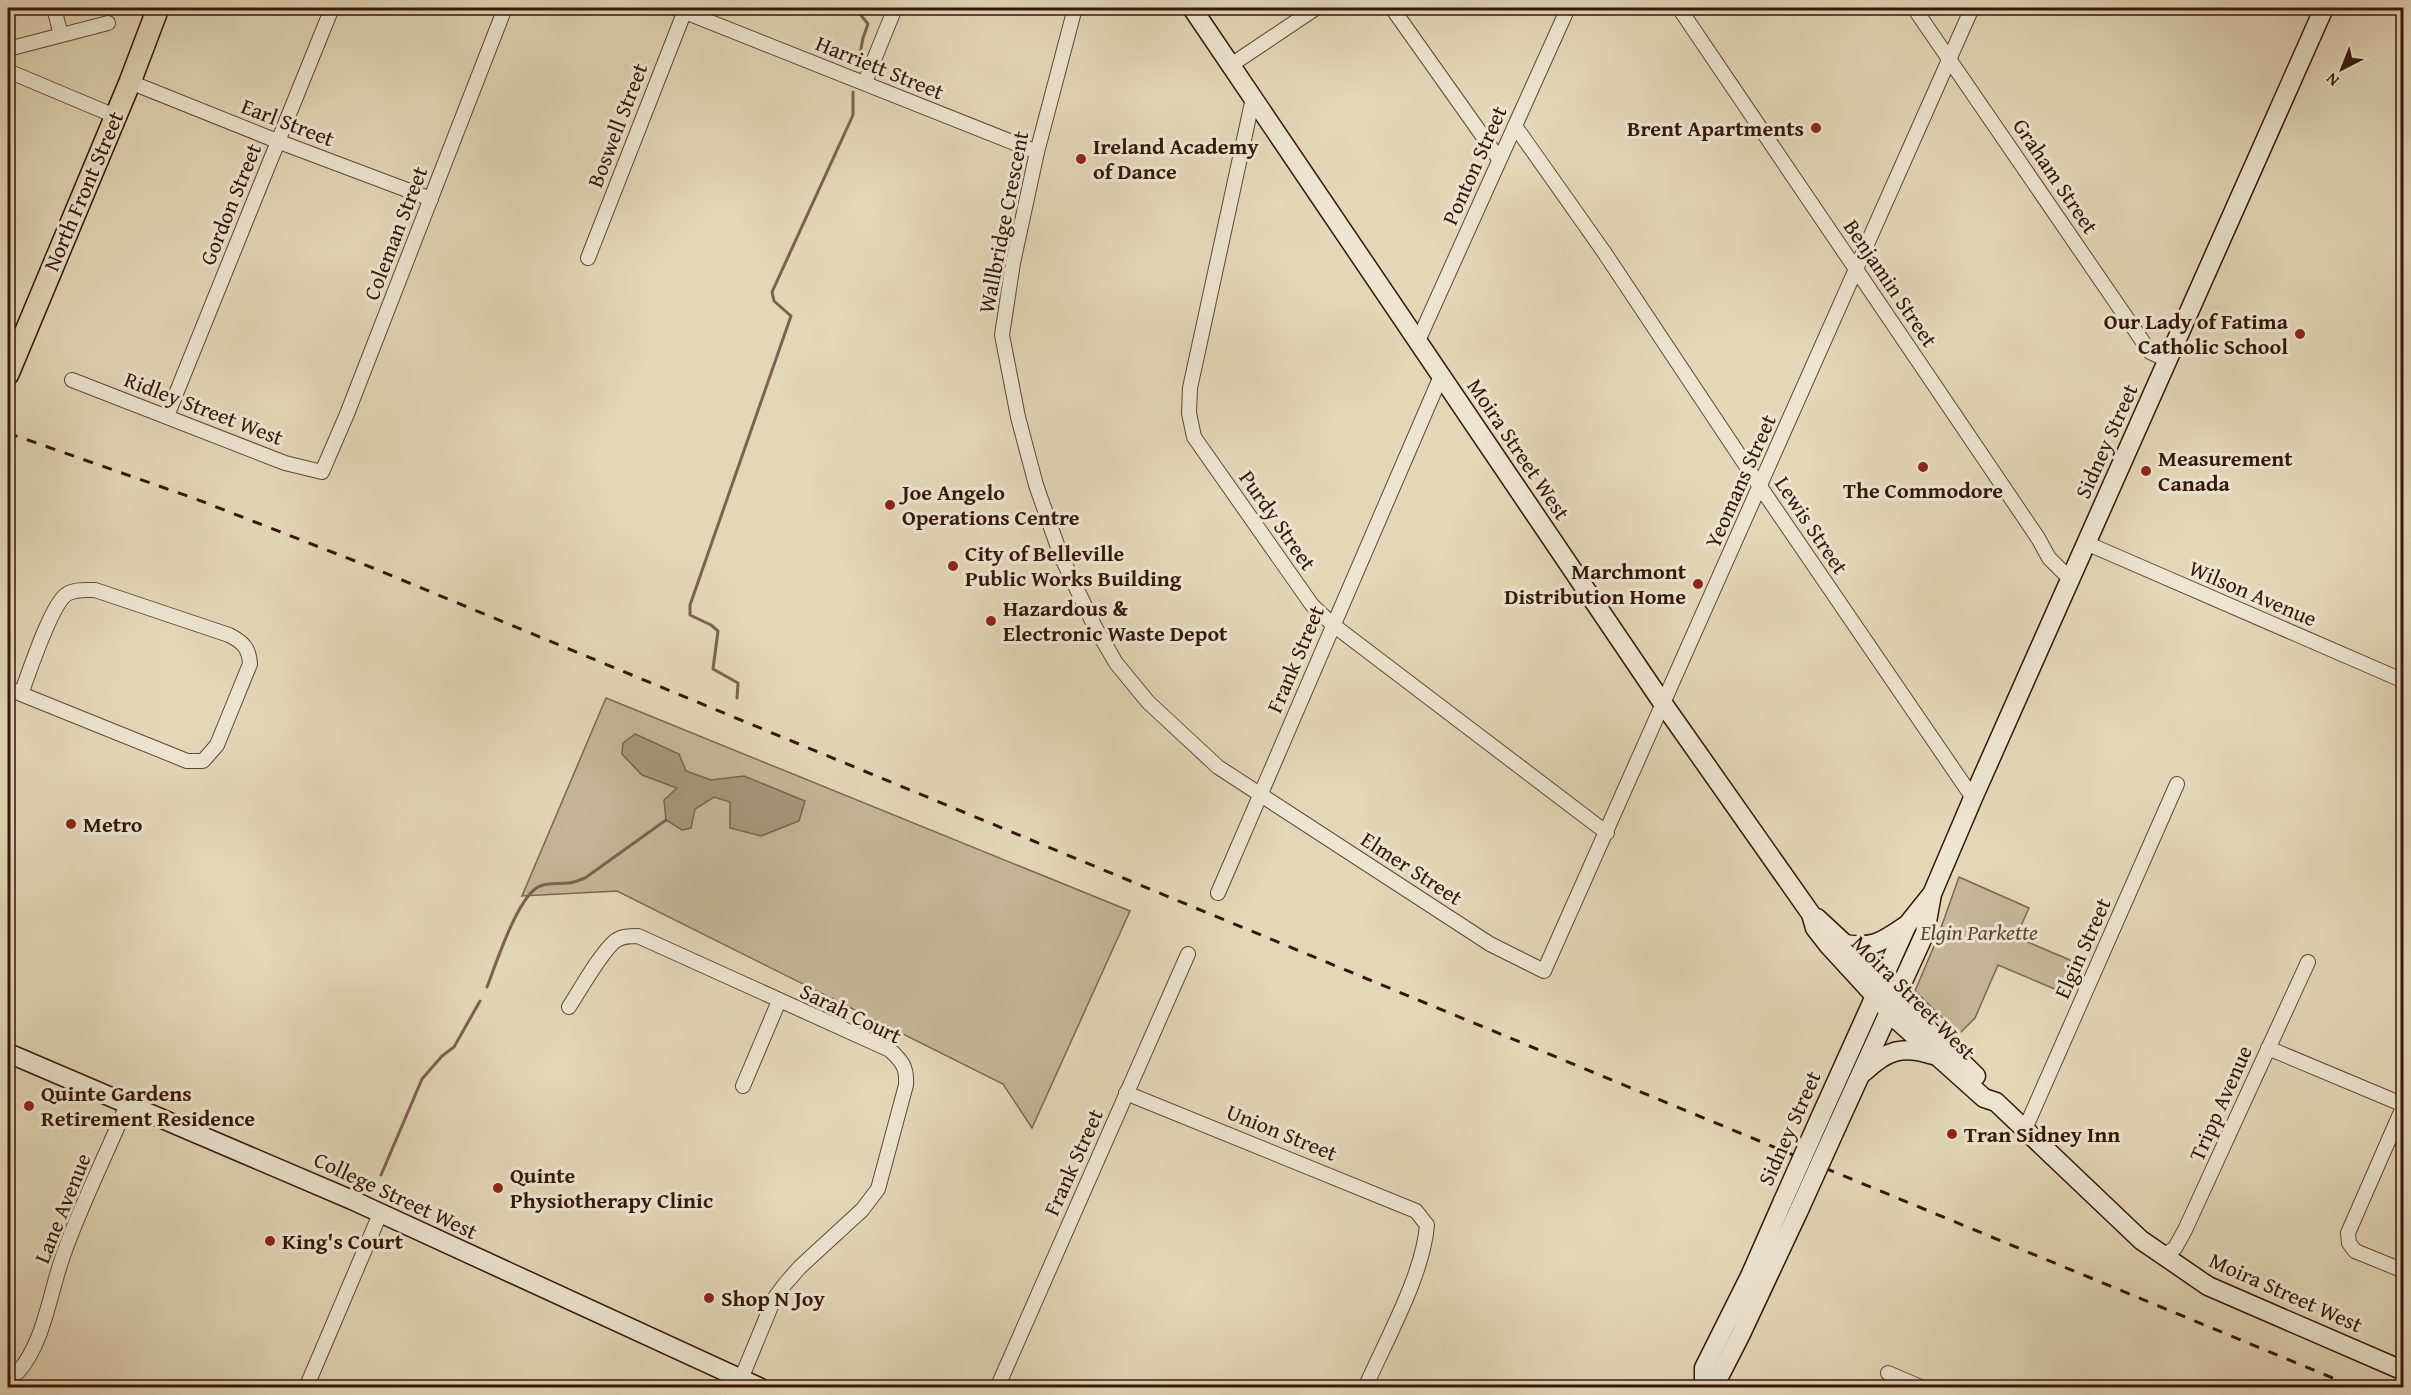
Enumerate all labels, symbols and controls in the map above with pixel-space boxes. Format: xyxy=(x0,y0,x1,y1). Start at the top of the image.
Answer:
street label: Harriett Street xyxy=(811,27,949,107)
north arrow xyxy=(2312,39,2372,99)
street label: Boswell Street xyxy=(579,58,655,192)
text: N xyxy=(2320,67,2344,93)
street label: Earl Street xyxy=(237,90,339,154)
street label: Ponton Street xyxy=(1434,100,1515,230)
street label: North Front Street xyxy=(35,106,131,276)
place label: Brent Apartments xyxy=(1627,112,1804,144)
street label: Graham Street xyxy=(2005,112,2107,240)
marker: Brent Apartments xyxy=(1809,121,1823,135)
street label: Wallbridge Crescent xyxy=(970,128,1036,316)
place label: Ireland Academy of Dance xyxy=(1093,130,1259,187)
street label: Gordon Street xyxy=(191,138,269,270)
marker: Ireland Academy of Dance xyxy=(1074,152,1088,166)
street label: Coleman Street xyxy=(355,161,435,305)
street label: Benjamin Street xyxy=(1836,213,1946,354)
place label: Our Lady of Fatima Catholic School xyxy=(2104,305,2289,362)
marker: Our Lady of Fatima Catholic School xyxy=(2293,327,2307,341)
street label: Ridley Street West xyxy=(120,363,288,453)
street label: Moira Street West xyxy=(1460,372,1578,526)
street label: Sidney Street xyxy=(2066,378,2146,504)
street label: Yeomans Street xyxy=(1696,409,1784,553)
place label: Measurement Canada xyxy=(2158,442,2293,499)
marker: The Commodore xyxy=(1916,460,1930,474)
street label: Purdy Street xyxy=(1232,463,1324,577)
marker: Measurement Canada xyxy=(2139,464,2153,478)
street label: Lewis Street xyxy=(1767,470,1857,581)
place label: The Commodore xyxy=(1843,474,2003,506)
place label: Joe Angelo Operations Centre xyxy=(898,476,1080,533)
marker: Joe Angelo Operations Centre xyxy=(883,498,897,512)
place label: City of Belleville Public Works Building xyxy=(965,537,1182,594)
street label: Wilson Avenue xyxy=(2184,552,2322,634)
place label: Marchmont Distribution Home xyxy=(1504,555,1687,612)
marker: City of Belleville Public Works Building xyxy=(946,559,960,573)
marker: Marchmont Distribution Home xyxy=(1691,577,1705,591)
place label: Hazardous & Electronic Waste Depot xyxy=(1003,592,1228,649)
street label: Frank Street xyxy=(1258,600,1332,718)
marker: Hazardous & Electronic Waste Depot xyxy=(984,614,998,628)
place label: Metro xyxy=(83,808,143,840)
marker: Metro xyxy=(64,817,78,831)
street label: Elmer Street xyxy=(1355,823,1469,913)
street label: Elgin Street xyxy=(2046,892,2119,1004)
park label: Elgin Parkette xyxy=(1919,916,2038,948)
street label: Moira Street West xyxy=(1844,927,1984,1067)
street label: Sarah Court xyxy=(795,975,907,1051)
street label: Tripp Avenue xyxy=(2180,1040,2260,1166)
street label: Sidney Street xyxy=(1749,1065,1829,1191)
place label: Quinte Gardens Retirement Residence xyxy=(41,1077,255,1134)
street label: Union Street xyxy=(1222,1095,1342,1169)
marker: Quinte Gardens Retirement Residence xyxy=(22,1099,36,1113)
street label: Frank Street xyxy=(1035,1103,1111,1221)
place label: Tran Sidney Inn xyxy=(1964,1118,2120,1150)
marker: Tran Sidney Inn xyxy=(1945,1127,1959,1141)
street label: College Street West xyxy=(309,1143,483,1247)
street label: Lane Avenue xyxy=(25,1148,99,1268)
place label: Quinte Physiotherapy Clinic xyxy=(510,1159,713,1216)
marker: Quinte Physiotherapy Clinic xyxy=(491,1181,505,1195)
place label: King's Court xyxy=(282,1225,404,1257)
marker: King's Court xyxy=(263,1234,277,1248)
street label: Moira Street West xyxy=(2204,1244,2368,1340)
place label: Shop N Joy xyxy=(721,1282,825,1314)
marker: Shop N Joy xyxy=(702,1291,716,1305)

